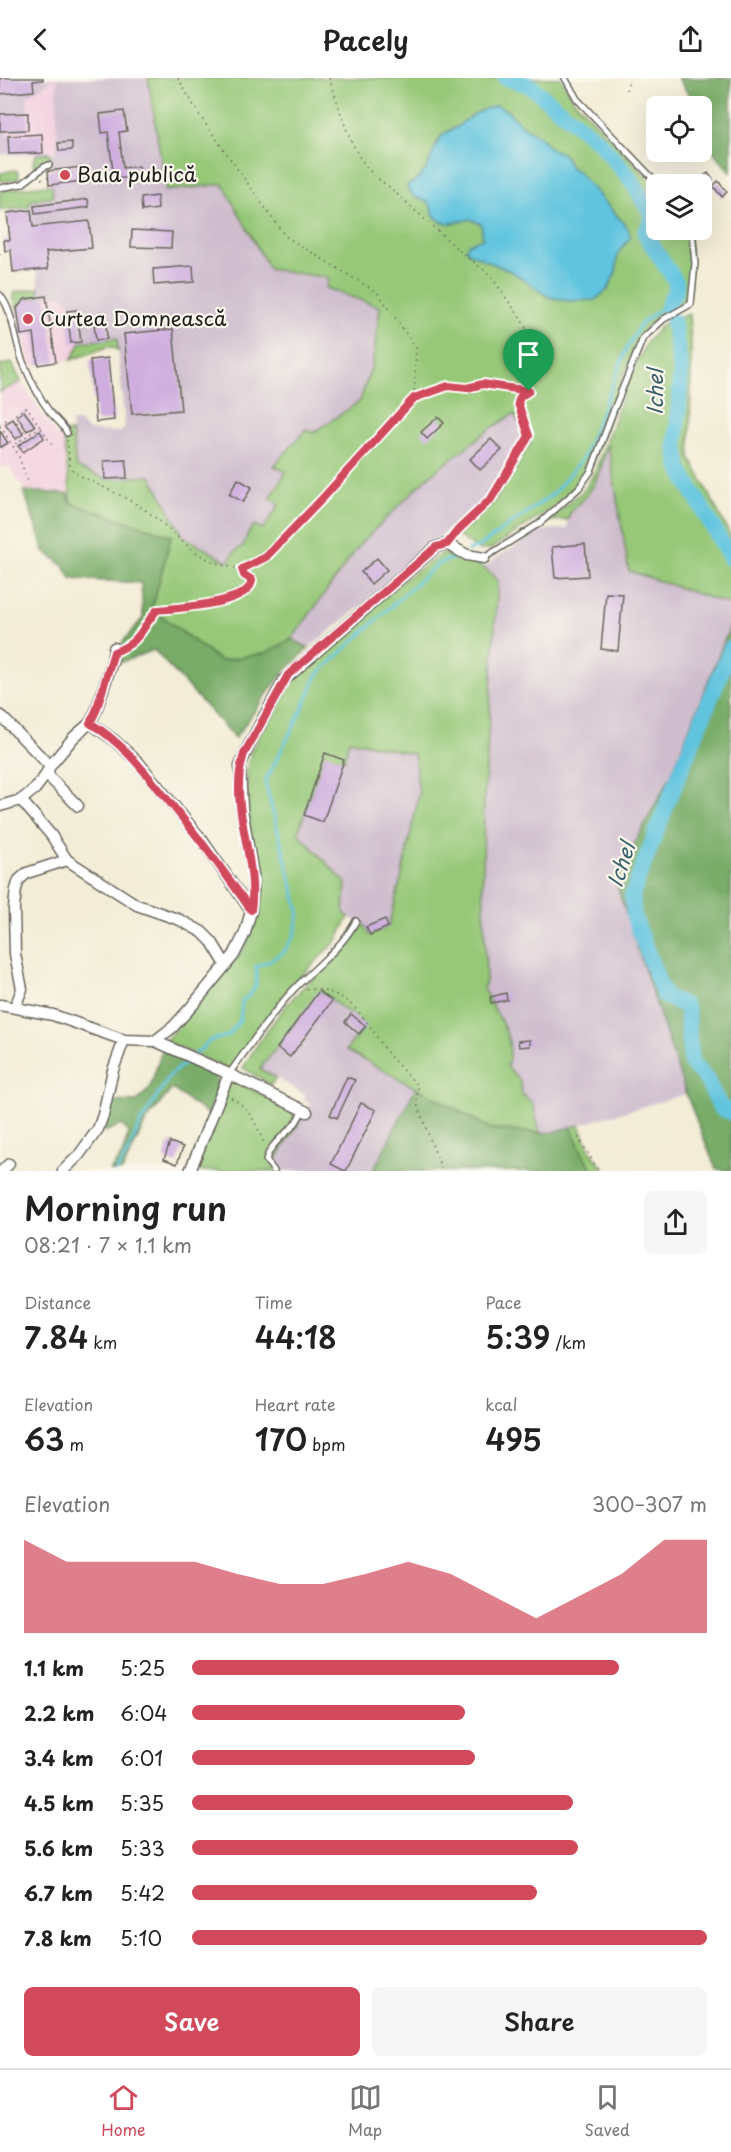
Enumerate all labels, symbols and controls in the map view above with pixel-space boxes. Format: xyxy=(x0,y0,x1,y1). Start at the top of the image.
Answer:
text: Pacely xyxy=(322,19,409,60)
icon: back xyxy=(24,23,57,56)
icon: share xyxy=(674,23,707,56)
map controls xyxy=(646,96,712,240)
button: locate xyxy=(646,96,712,162)
place label: Baia publică xyxy=(77,159,197,189)
marker: Baia publică xyxy=(58,168,72,182)
button: layers xyxy=(646,174,712,240)
place label: Curtea Domnească xyxy=(40,303,227,333)
marker: Curtea Domnească xyxy=(21,312,35,326)
pin xyxy=(503,329,554,391)
icon: arrive xyxy=(512,338,545,371)
water label: Ichel xyxy=(638,366,670,415)
water label: Ichel xyxy=(598,835,643,891)
text: Morning run xyxy=(24,1182,227,1232)
button: share xyxy=(644,1191,707,1254)
text: 08:21 · 7 × 1.1 km xyxy=(24,1230,192,1260)
text: Distance xyxy=(24,1290,91,1314)
text: Time xyxy=(255,1290,292,1314)
text: Pace xyxy=(485,1290,521,1314)
text: 7.84 xyxy=(24,1314,88,1359)
text: 44:18 xyxy=(255,1314,337,1359)
text: 5:39 xyxy=(485,1314,550,1359)
text: km xyxy=(88,1330,117,1354)
text: /km xyxy=(550,1330,586,1354)
text: Elevation xyxy=(24,1392,93,1416)
text: Heart rate xyxy=(255,1392,335,1416)
text: kcal xyxy=(485,1392,517,1416)
text: 63 xyxy=(24,1416,64,1461)
text: 170 xyxy=(255,1416,307,1461)
text: 495 xyxy=(485,1416,542,1461)
text: m xyxy=(64,1432,84,1456)
text: bpm xyxy=(307,1432,346,1456)
text: Elevation xyxy=(24,1489,110,1519)
text: 300–307 m xyxy=(592,1489,707,1519)
text: 1.1 km xyxy=(24,1653,84,1683)
text: 5:25 xyxy=(120,1653,165,1683)
text: 2.2 km xyxy=(24,1698,94,1728)
text: 6:04 xyxy=(120,1698,168,1728)
text: 3.4 km xyxy=(24,1743,94,1773)
text: 6:01 xyxy=(120,1743,163,1773)
text: 4.5 km xyxy=(24,1788,94,1818)
text: 5:35 xyxy=(120,1788,164,1818)
text: 5.6 km xyxy=(24,1833,93,1863)
text: 5:33 xyxy=(120,1833,165,1863)
text: 6.7 km xyxy=(24,1878,93,1908)
text: 5:42 xyxy=(120,1878,165,1908)
text: 7.8 km xyxy=(24,1923,92,1953)
text: 5:10 xyxy=(120,1923,162,1953)
button: Save xyxy=(24,1987,360,2056)
button: Share xyxy=(372,1987,707,2056)
tab: Home xyxy=(101,2081,146,2141)
tab: Map xyxy=(348,2081,382,2141)
tab: Saved xyxy=(584,2081,630,2141)

